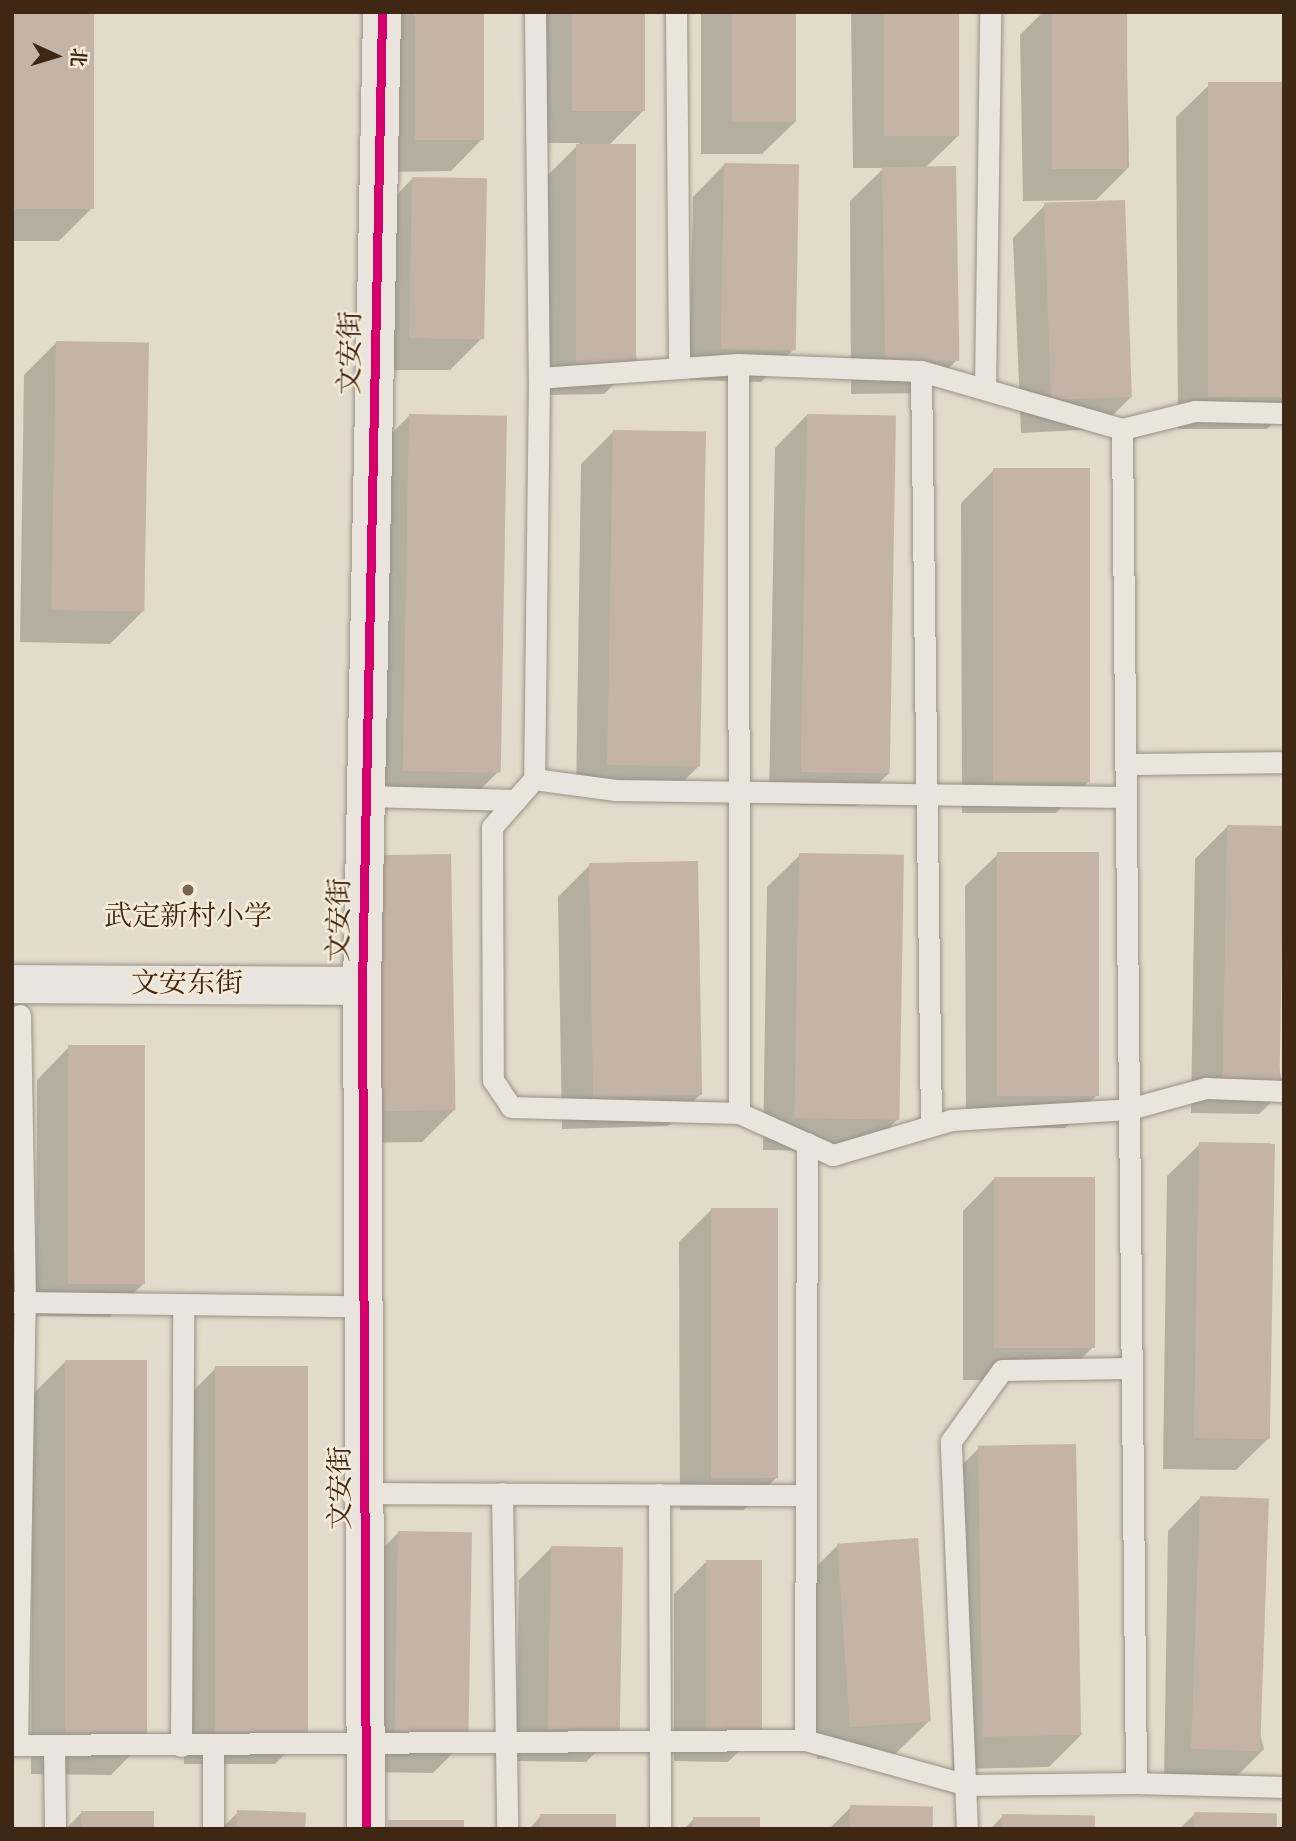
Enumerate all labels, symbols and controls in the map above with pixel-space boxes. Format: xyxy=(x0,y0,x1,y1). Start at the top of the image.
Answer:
north arrow xyxy=(21,21,91,91)
text: 北 xyxy=(63,47,91,68)
street label: 文安街 xyxy=(334,311,370,395)
street label: 文安街 xyxy=(323,878,359,962)
marker: 武定新村小学 xyxy=(180,882,196,898)
place label: 武定新村小学 xyxy=(104,901,272,935)
street label: 文安东街 xyxy=(131,968,243,1002)
street label: 文安街 xyxy=(325,1446,359,1530)

